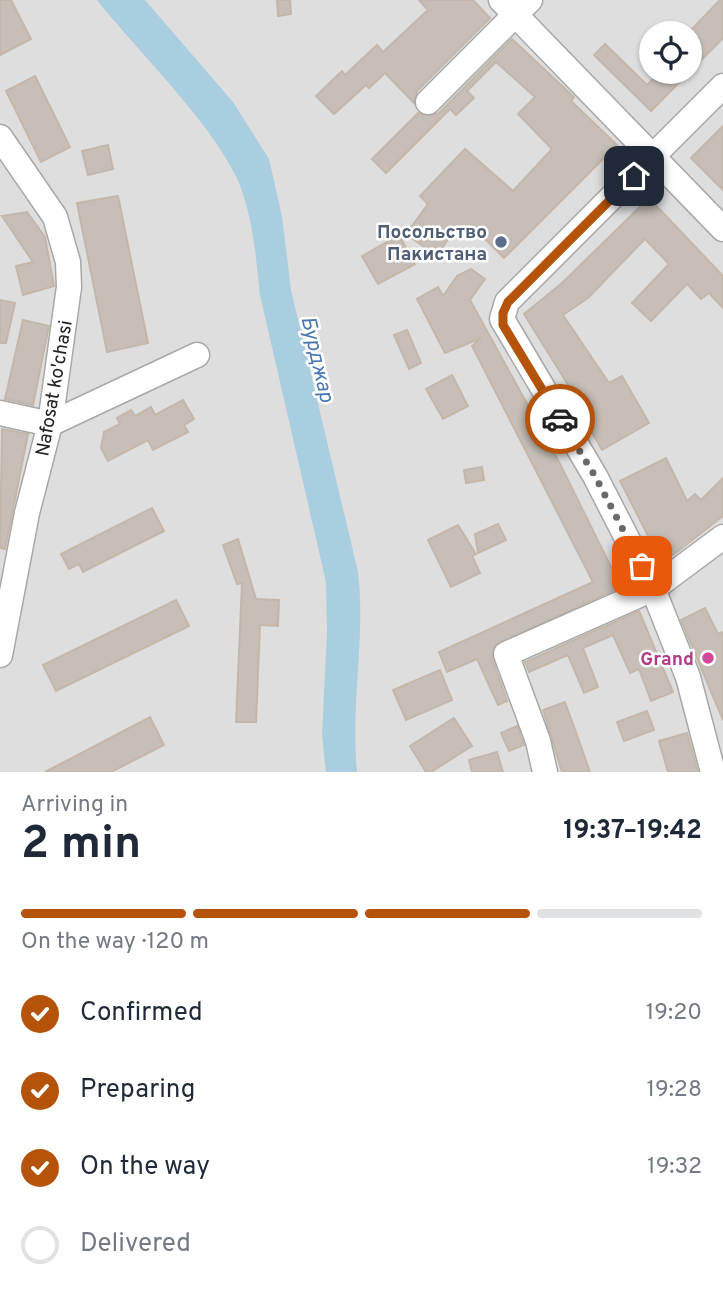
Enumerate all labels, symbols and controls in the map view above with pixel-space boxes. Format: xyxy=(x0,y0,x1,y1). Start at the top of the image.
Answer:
map controls xyxy=(639,21,702,84)
button: locate xyxy=(639,21,702,84)
pin xyxy=(604,146,664,206)
icon: home xyxy=(615,157,653,195)
place label: Посольство Пакистана xyxy=(377,221,487,267)
marker: Посольство Пакистана xyxy=(493,234,509,250)
water label: Бурджар xyxy=(294,314,340,406)
street label: Nafosat ko'chasi xyxy=(31,319,79,458)
courier xyxy=(525,384,595,454)
icon: car xyxy=(541,400,579,438)
pin xyxy=(612,536,672,596)
icon: bag xyxy=(623,547,661,585)
place label: Grand xyxy=(640,648,694,672)
marker: Grand xyxy=(700,650,716,666)
text: Arriving in xyxy=(21,791,128,820)
text: 19:37–19:42 xyxy=(563,815,702,848)
text: 2 min xyxy=(21,816,141,875)
text: On the way · 120 m xyxy=(21,928,209,957)
icon: check xyxy=(21,995,59,1033)
text: Confirmed xyxy=(80,997,203,1030)
text: 19:20 xyxy=(646,999,702,1028)
icon: check xyxy=(21,1072,59,1110)
text: Preparing xyxy=(80,1074,195,1107)
text: 19:28 xyxy=(646,1076,702,1105)
icon: check xyxy=(21,1149,59,1187)
text: On the way xyxy=(80,1151,210,1184)
text: 19:32 xyxy=(647,1153,702,1182)
text: Delivered xyxy=(80,1228,191,1261)

